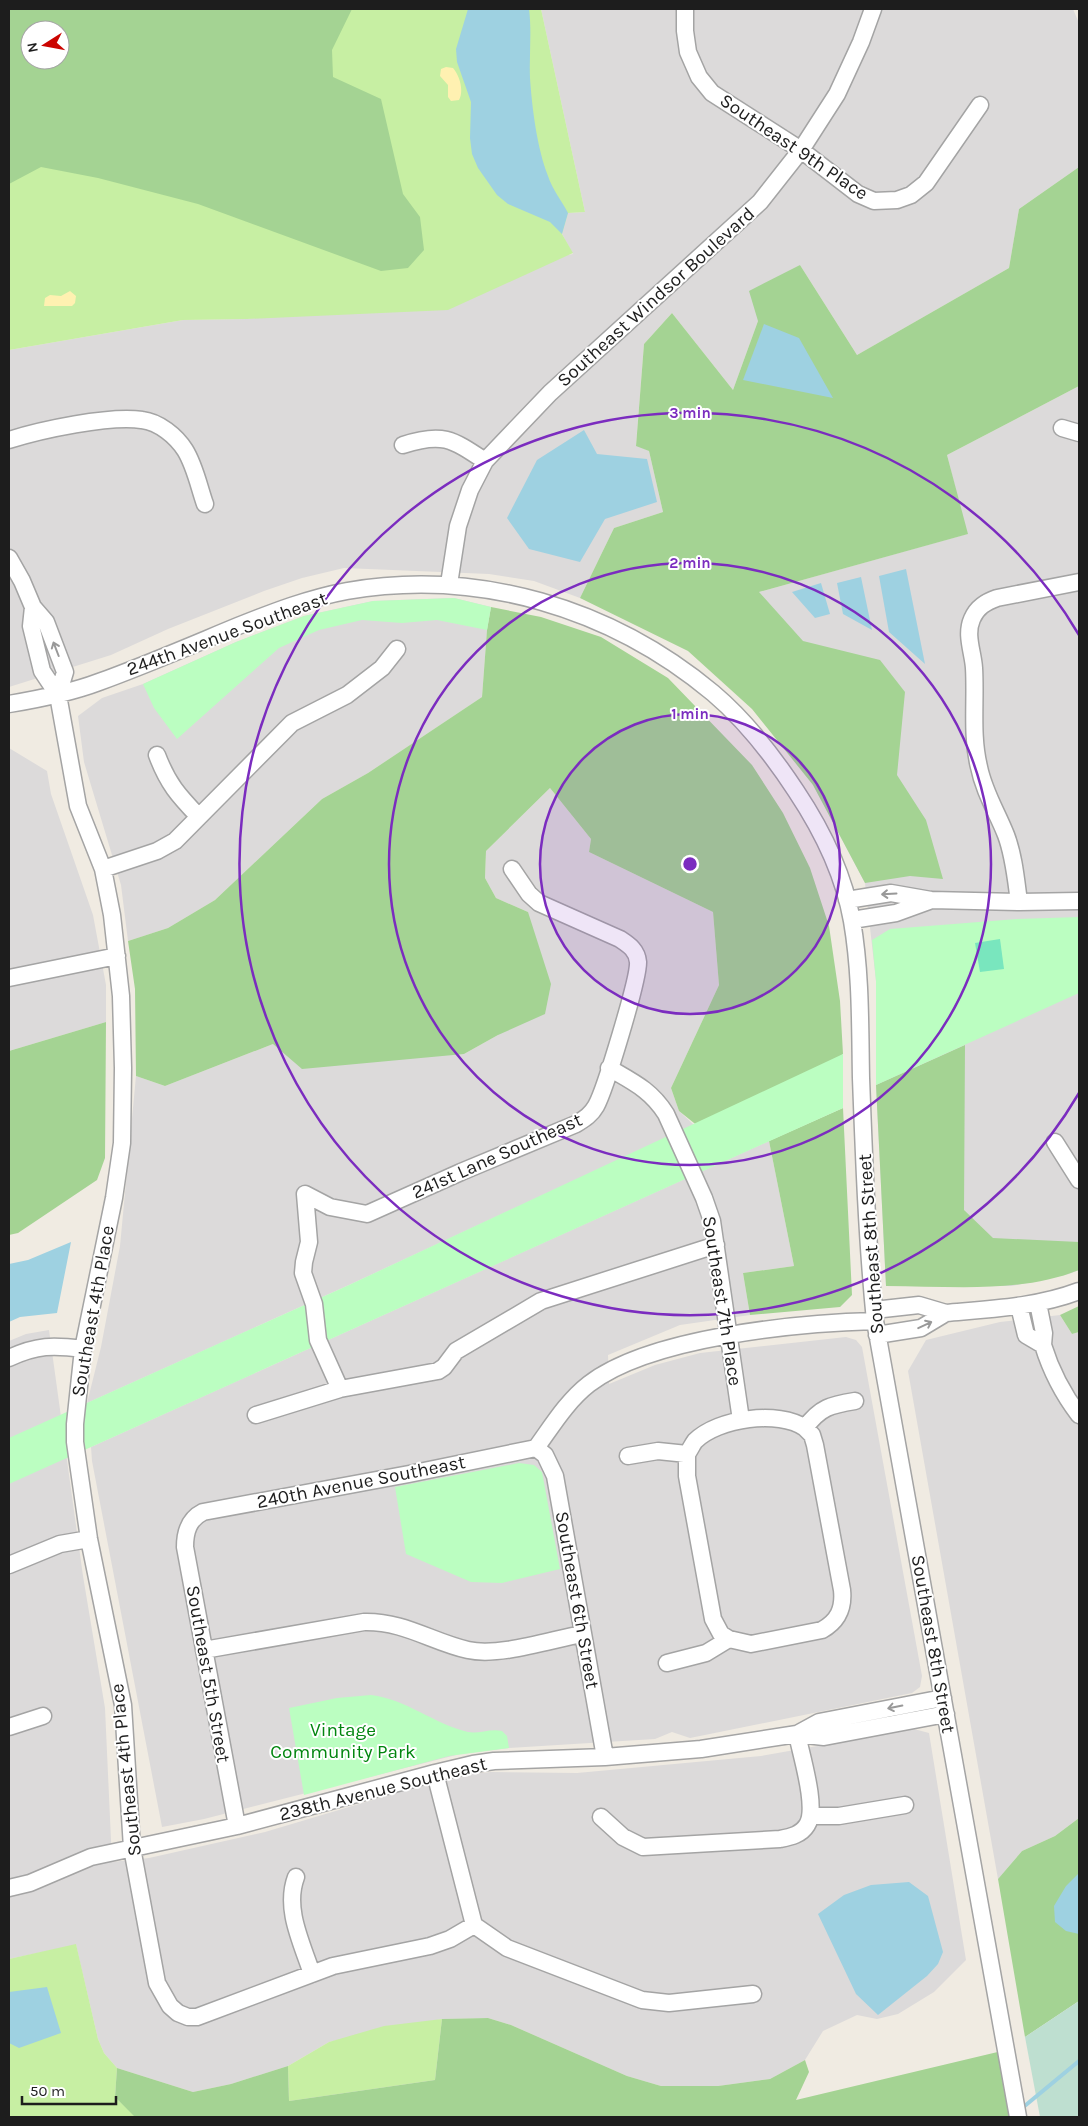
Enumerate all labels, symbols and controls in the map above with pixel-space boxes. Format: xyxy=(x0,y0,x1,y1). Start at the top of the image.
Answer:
north arrow xyxy=(20,20,70,70)
text: N xyxy=(23,41,42,54)
street label: Southeast 9th Place xyxy=(716,89,872,205)
street label: Southeast Windsor Boulevard xyxy=(553,203,759,391)
text: 3 min xyxy=(669,404,711,422)
text: 2 min xyxy=(669,554,711,572)
street label: 244th Avenue Southeast xyxy=(124,587,330,681)
one-way arrow xyxy=(51,642,60,657)
text: 1 min xyxy=(671,705,709,723)
centre of rings xyxy=(681,855,699,873)
one-way arrow xyxy=(881,890,897,899)
street label: 241st Lane Southeast xyxy=(409,1109,585,1203)
street label: Southeast 8th Street xyxy=(854,1153,888,1335)
street label: Southeast 7th Place xyxy=(698,1214,746,1388)
street label: Southeast 4th Place xyxy=(67,1224,119,1398)
one-way arrow xyxy=(917,1320,932,1330)
street label: 240th Avenue Southeast xyxy=(255,1451,467,1513)
street label: Southeast 6th Street xyxy=(551,1509,603,1691)
street label: Southeast 8th Street xyxy=(906,1553,960,1735)
street label: Southeast 5th Street xyxy=(182,1584,234,1764)
street label: Southeast 4th Place xyxy=(106,1683,146,1857)
one-way arrow xyxy=(888,1703,904,1713)
park label: Vintage Community Park xyxy=(270,1719,416,1763)
street label: 238th Avenue Southeast xyxy=(277,1753,489,1825)
scale bar xyxy=(22,2074,116,2106)
text: 50 m xyxy=(30,2082,65,2100)

